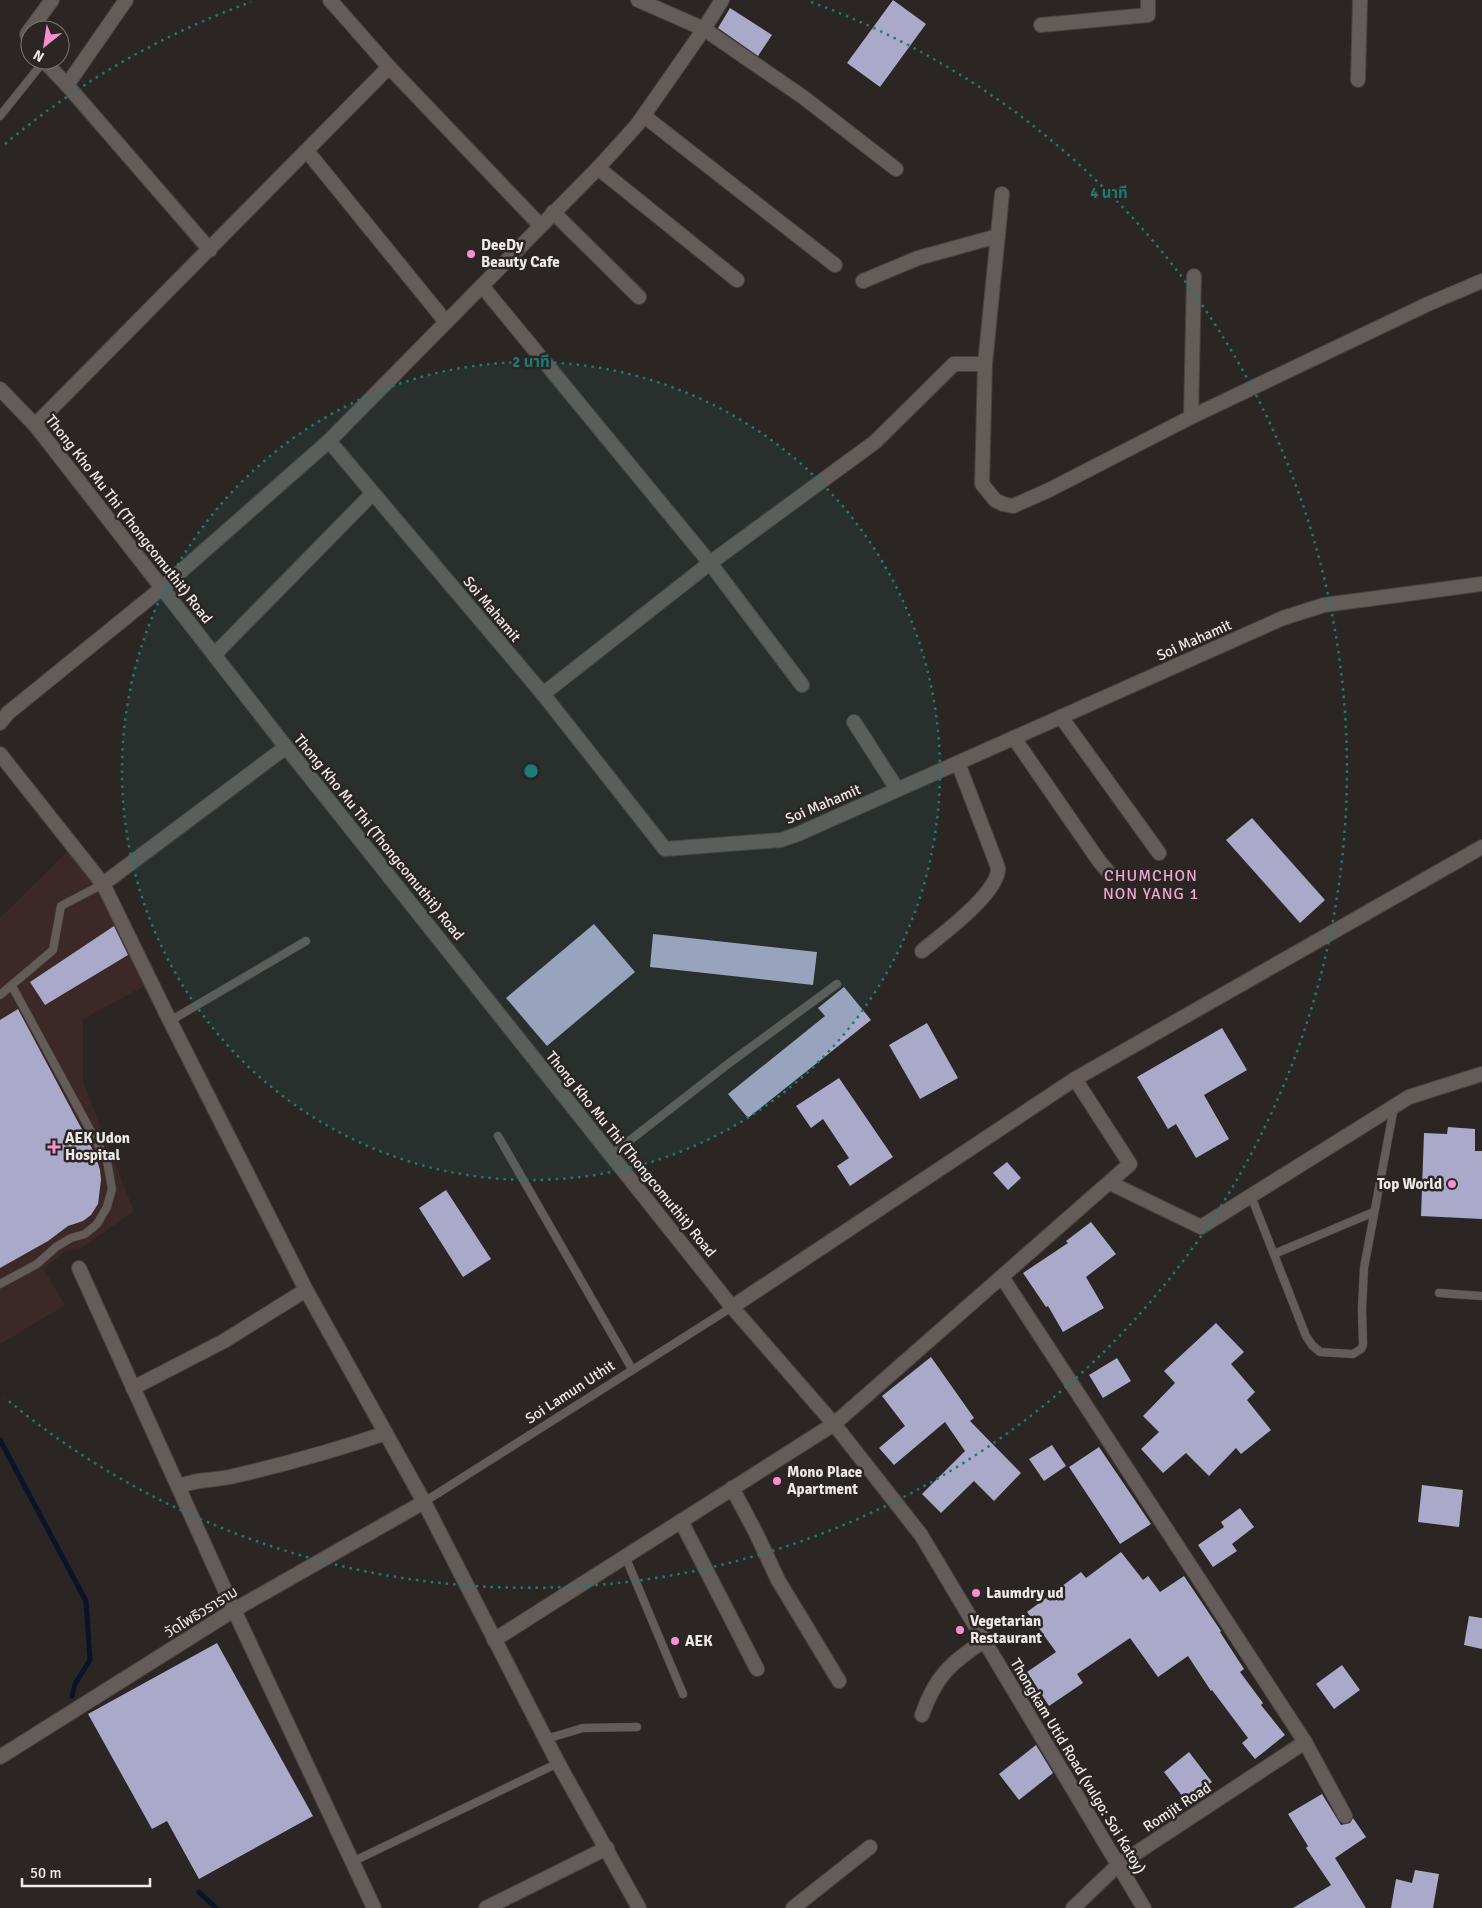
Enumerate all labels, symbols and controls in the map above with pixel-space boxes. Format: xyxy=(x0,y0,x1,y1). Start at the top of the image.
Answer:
north arrow xyxy=(20,20,70,70)
text: N xyxy=(30,46,47,66)
text: 4 นาที xyxy=(1090,184,1128,202)
place label: DeeDy Beauty Cafe xyxy=(481,236,560,271)
marker: DeeDy Beauty Cafe xyxy=(465,248,477,260)
text: 2 นาที xyxy=(512,353,550,371)
street label: Thong Kho Mu Thi (Thongcomuthit) Road xyxy=(42,411,216,627)
street label: Soi Mahamit xyxy=(459,573,525,645)
street label: Soi Mahamit xyxy=(1154,615,1234,665)
street label: Thong Kho Mu Thi (Thongcomuthit) Road xyxy=(290,730,468,944)
centre of rings xyxy=(522,762,540,780)
street label: Soi Mahamit xyxy=(783,780,863,828)
district label: CHUMCHON NON YANG 1 xyxy=(1103,866,1199,904)
street label: Thong Kho Mu Thi (Thongcomuthit) Road xyxy=(542,1047,720,1261)
place label: AEK Udon Hospital xyxy=(65,1129,130,1164)
marker: AEK Udon Hospital xyxy=(47,1140,61,1154)
place label: Top World xyxy=(1377,1175,1442,1193)
marker: Top World xyxy=(1446,1178,1458,1190)
street label: Soi Lamun Uthit xyxy=(522,1356,618,1428)
place label: Mono Place Apartment xyxy=(787,1463,862,1498)
marker: Mono Place Apartment xyxy=(771,1475,783,1487)
street label: วัดโพธิวราราม xyxy=(161,1582,241,1642)
place label: Laumdry ud xyxy=(986,1584,1064,1602)
marker: Laumdry ud xyxy=(970,1587,982,1599)
place label: Vegetarian Restaurant xyxy=(970,1612,1042,1647)
marker: Vegetarian Restaurant xyxy=(954,1624,966,1636)
place label: AEK xyxy=(685,1632,713,1650)
marker: AEK xyxy=(669,1635,681,1647)
street label: Thongkam Utid Road (vulgo: Soi Katoy) xyxy=(1006,1655,1150,1877)
street label: Romjit Road xyxy=(1140,1778,1214,1836)
scale bar xyxy=(22,1856,150,1888)
text: 50 m xyxy=(30,1864,61,1882)

